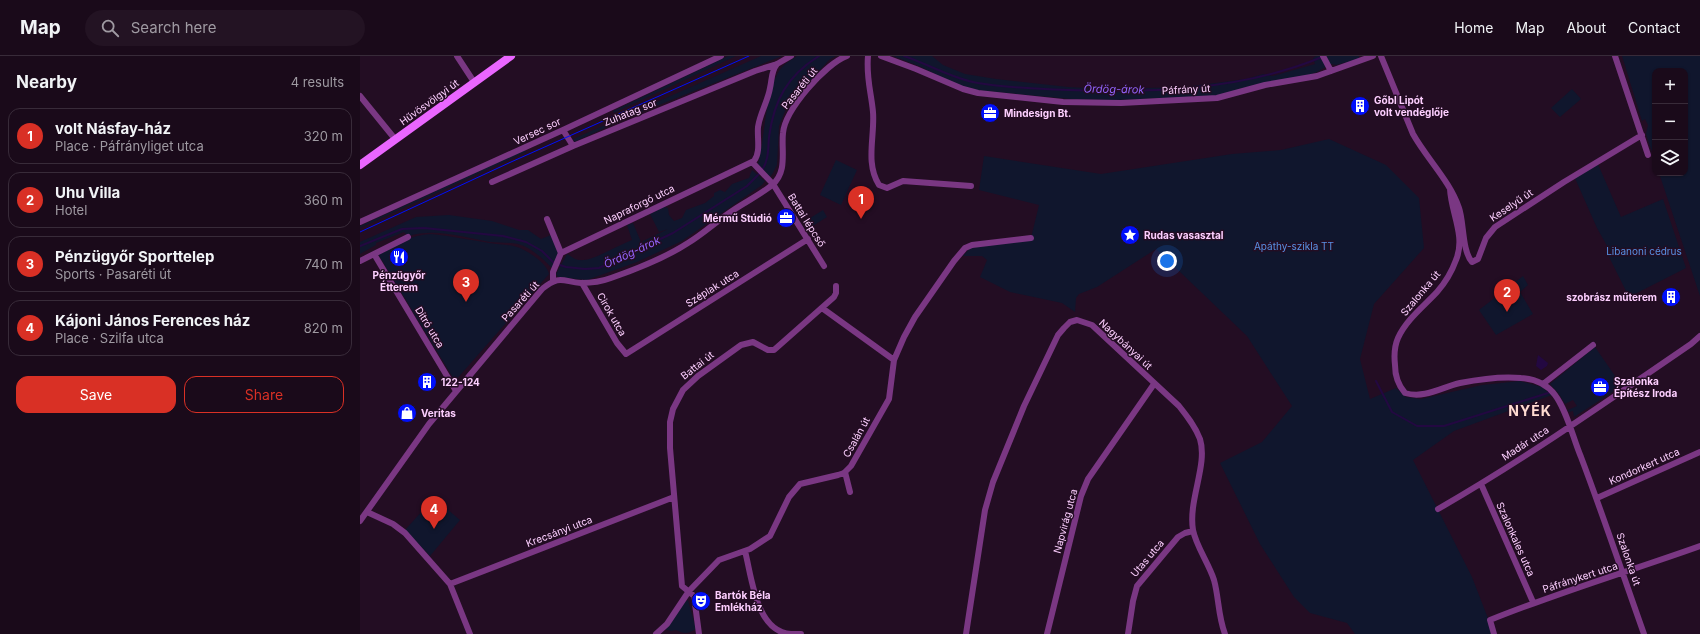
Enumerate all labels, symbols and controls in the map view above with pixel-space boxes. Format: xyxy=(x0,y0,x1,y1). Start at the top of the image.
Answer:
search box xyxy=(85,10,365,46)
text: Map xyxy=(20,16,61,39)
icon: search xyxy=(99,17,121,39)
text: Search here xyxy=(131,18,216,37)
text: Home xyxy=(1454,19,1493,36)
text: Map xyxy=(1515,19,1545,36)
text: About xyxy=(1567,19,1606,36)
text: Contact xyxy=(1628,19,1680,36)
street label: Pasaréti út xyxy=(779,64,820,111)
map controls xyxy=(1652,68,1688,176)
button: + xyxy=(1652,68,1688,104)
text: Nearby xyxy=(16,72,77,92)
text: 4 results xyxy=(291,74,344,90)
street label: Hűvösvölgyi út xyxy=(397,76,461,127)
water label: Ördög-árok xyxy=(1083,81,1146,97)
street label: Páfrány út xyxy=(1161,82,1211,96)
place label: Gőbl Lipót volt vendéglője xyxy=(1374,94,1449,119)
building icon: Gőbl Lipót volt vendéglője xyxy=(1349,95,1371,117)
street label: Zuhatag sor xyxy=(601,96,659,128)
office icon: Mindesign Bt. xyxy=(979,102,1001,124)
button: − xyxy=(1652,104,1688,140)
place label: Mindesign Bt. xyxy=(1004,107,1071,120)
street label: Versec sor xyxy=(512,115,563,147)
text: volt Násfay-ház xyxy=(55,119,171,138)
text: 1 xyxy=(27,128,33,144)
text: 320 m xyxy=(304,128,343,144)
text: Place · Páfrányliget utca xyxy=(55,138,204,154)
button: layers xyxy=(1652,140,1688,176)
street label: Napraforgó utca xyxy=(602,182,676,226)
text: Uhu Villa xyxy=(55,183,120,202)
pin: 1 xyxy=(848,186,874,219)
street label: Keselyű út xyxy=(1487,186,1535,224)
street label: Battai lépcső xyxy=(786,191,828,249)
text: 2 xyxy=(26,192,34,208)
text: 360 m xyxy=(304,192,343,208)
text: Hotel xyxy=(55,202,87,218)
office icon: Mérmű Stúdió xyxy=(775,207,797,229)
place label: Mérmű Stúdió xyxy=(703,212,772,224)
place icon: Rudas vasasztal xyxy=(1119,224,1141,246)
place label: Rudas vasasztal xyxy=(1144,229,1224,241)
water label: Ördög-árok xyxy=(601,232,663,271)
park label: Apáthy-szikla TT xyxy=(1254,240,1334,252)
park label: Libanoni cédrus xyxy=(1606,245,1682,257)
restaurant icon: Pénzügyőr Étterem xyxy=(388,246,410,268)
text: Pénzügyőr Sporttelep xyxy=(55,247,214,266)
your location xyxy=(1157,251,1177,271)
text: 3 xyxy=(26,256,34,272)
text: 740 m xyxy=(305,256,343,272)
text: Sports · Pasaréti út xyxy=(55,266,171,282)
street label: Széplak utca xyxy=(683,267,741,309)
street label: Szalonka út xyxy=(1398,268,1443,318)
place label: Pénzügyőr Étterem xyxy=(373,269,425,293)
pin: 3 xyxy=(453,269,479,302)
street label: Pasaréti út xyxy=(499,278,542,324)
pin: 2 xyxy=(1494,279,1520,312)
building icon: szobrász műterem xyxy=(1660,286,1682,308)
street label: Cirok utca xyxy=(595,290,629,338)
place label: szobrász műterem xyxy=(1566,291,1657,303)
street label: Ditró utca xyxy=(413,304,447,350)
text: Kájoni János Ferences ház xyxy=(55,311,250,330)
street label: Nagybányai út xyxy=(1097,316,1156,372)
text: 4 xyxy=(26,320,34,336)
text: 820 m xyxy=(304,320,343,336)
text: Place · Szilfa utca xyxy=(55,330,164,346)
street label: Battai út xyxy=(678,348,716,382)
building icon: 122-124 xyxy=(416,371,438,393)
place label: Szalonka Építész Iroda xyxy=(1614,375,1677,399)
button: Save xyxy=(16,376,176,413)
button: Share xyxy=(184,376,344,413)
place label: 122-124 xyxy=(441,376,480,388)
office icon: Szalonka Építész Iroda xyxy=(1589,376,1611,398)
district label: NYÉK xyxy=(1508,401,1552,419)
shop icon: Veritas xyxy=(396,402,418,424)
place label: Veritas xyxy=(421,407,456,419)
street label: Csalán út xyxy=(840,414,872,459)
street label: Madár utca xyxy=(1499,423,1551,463)
street label: Kondorkert utca xyxy=(1607,445,1681,487)
street label: Napvirág utca xyxy=(1051,488,1079,554)
pin: 4 xyxy=(421,496,447,529)
street label: Szalonkales utca xyxy=(1494,500,1538,578)
street label: Krecsányi utca xyxy=(524,513,594,549)
street label: Szalonka út xyxy=(1614,531,1644,588)
street label: Utas utca xyxy=(1128,537,1166,579)
street label: Páfránykert utca xyxy=(1541,559,1619,595)
place label: Bartók Béla Emlékház xyxy=(715,589,771,613)
theatre icon: Bartók Béla Emlékház xyxy=(690,590,712,612)

